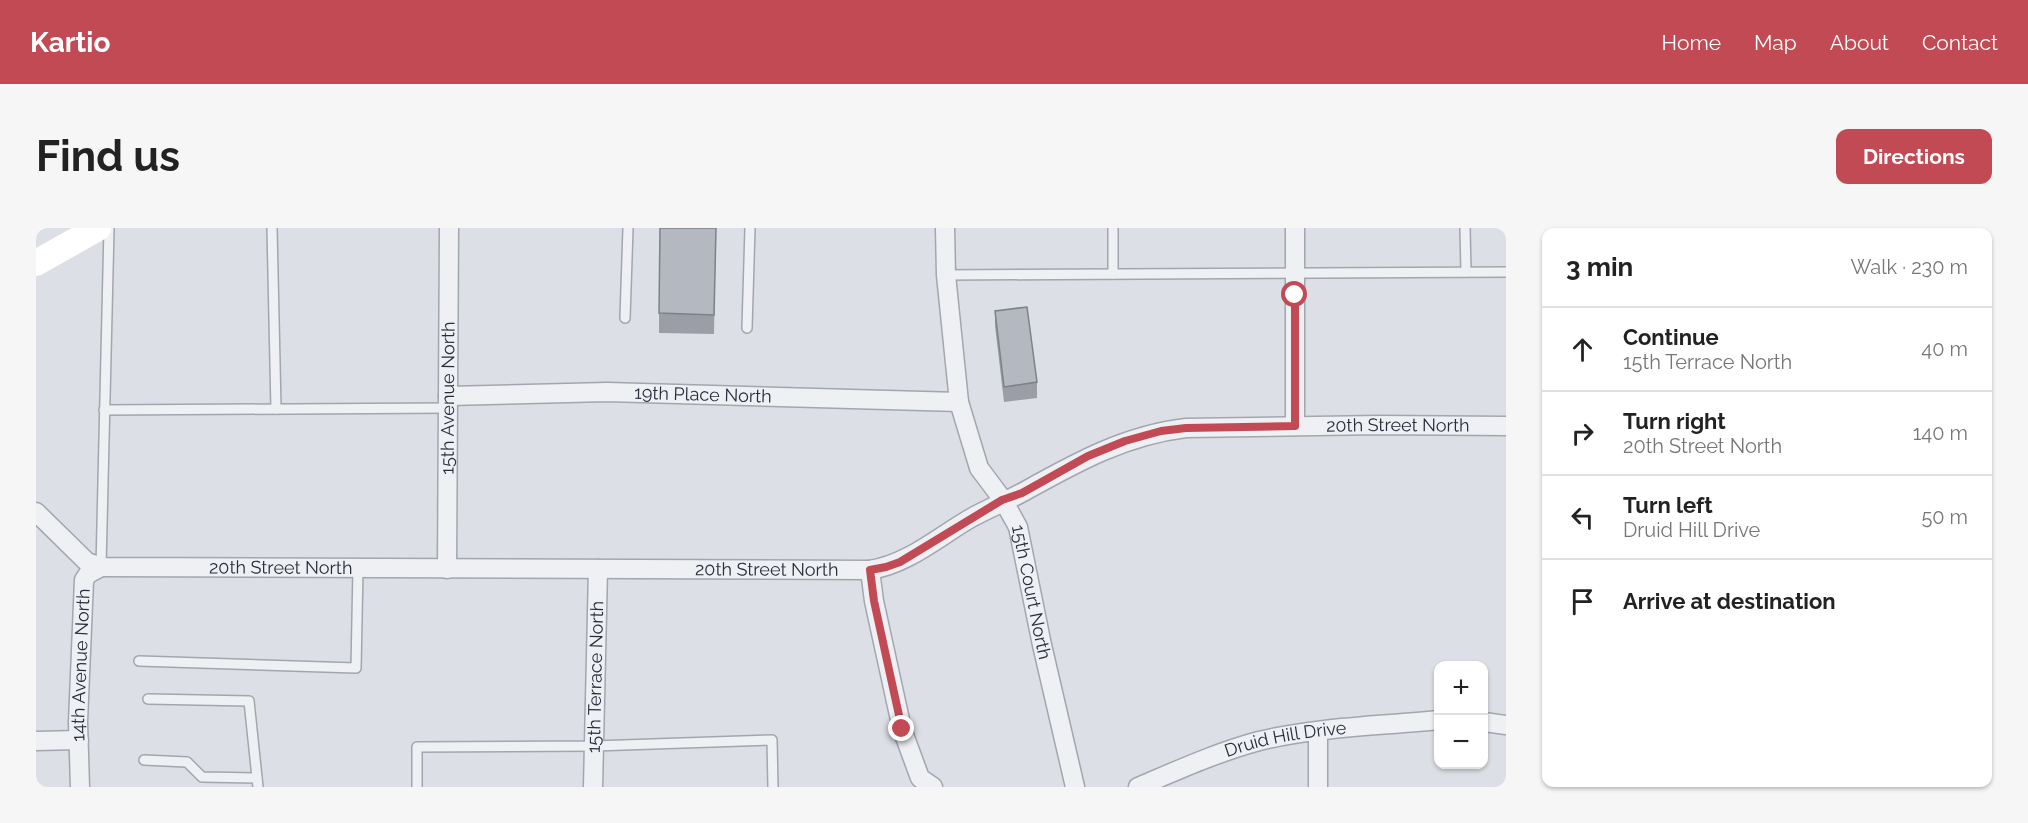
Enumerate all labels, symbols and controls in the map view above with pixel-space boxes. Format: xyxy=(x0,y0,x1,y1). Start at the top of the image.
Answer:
text: Kartio xyxy=(30,26,110,59)
text: Home xyxy=(1662,30,1721,55)
text: Map xyxy=(1754,30,1797,55)
text: About xyxy=(1830,30,1889,55)
text: Contact xyxy=(1922,30,1998,55)
button: Directions xyxy=(1836,129,1992,184)
text: Find us xyxy=(36,132,180,181)
text: 3 min xyxy=(1566,252,1633,282)
text: Walk · 230 m xyxy=(1850,255,1968,279)
route start xyxy=(1281,281,1307,307)
street label: 15th Avenue North xyxy=(437,321,458,475)
text: Continue xyxy=(1623,324,1719,350)
icon: ahead xyxy=(1566,333,1599,366)
text: 40 m xyxy=(1921,337,1968,361)
text: 15th Terrace North xyxy=(1623,350,1792,374)
street label: 19th Place North xyxy=(634,382,772,407)
text: Turn right xyxy=(1623,408,1726,434)
street label: 20th Street North xyxy=(1326,414,1470,436)
icon: right xyxy=(1566,417,1599,450)
text: 140 m xyxy=(1913,421,1968,445)
text: 20th Street North xyxy=(1623,434,1782,458)
text: Turn left xyxy=(1623,492,1713,518)
icon: left xyxy=(1566,501,1599,534)
text: 50 m xyxy=(1921,505,1968,529)
text: Druid Hill Drive xyxy=(1623,518,1760,542)
street label: 15th Court North xyxy=(1008,523,1056,661)
street label: 20th Street North xyxy=(209,556,352,578)
street label: 20th Street North xyxy=(695,558,838,580)
icon: arrive xyxy=(1566,585,1599,618)
street label: 14th Avenue North xyxy=(67,588,94,742)
text: Arrive at destination xyxy=(1623,588,1836,614)
street label: 15th Terrace North xyxy=(583,601,607,753)
map controls xyxy=(1434,661,1488,769)
button: + xyxy=(1434,661,1488,715)
route end xyxy=(888,715,914,741)
button: − xyxy=(1434,715,1488,769)
street label: Druid Hill Drive xyxy=(1222,717,1348,761)

